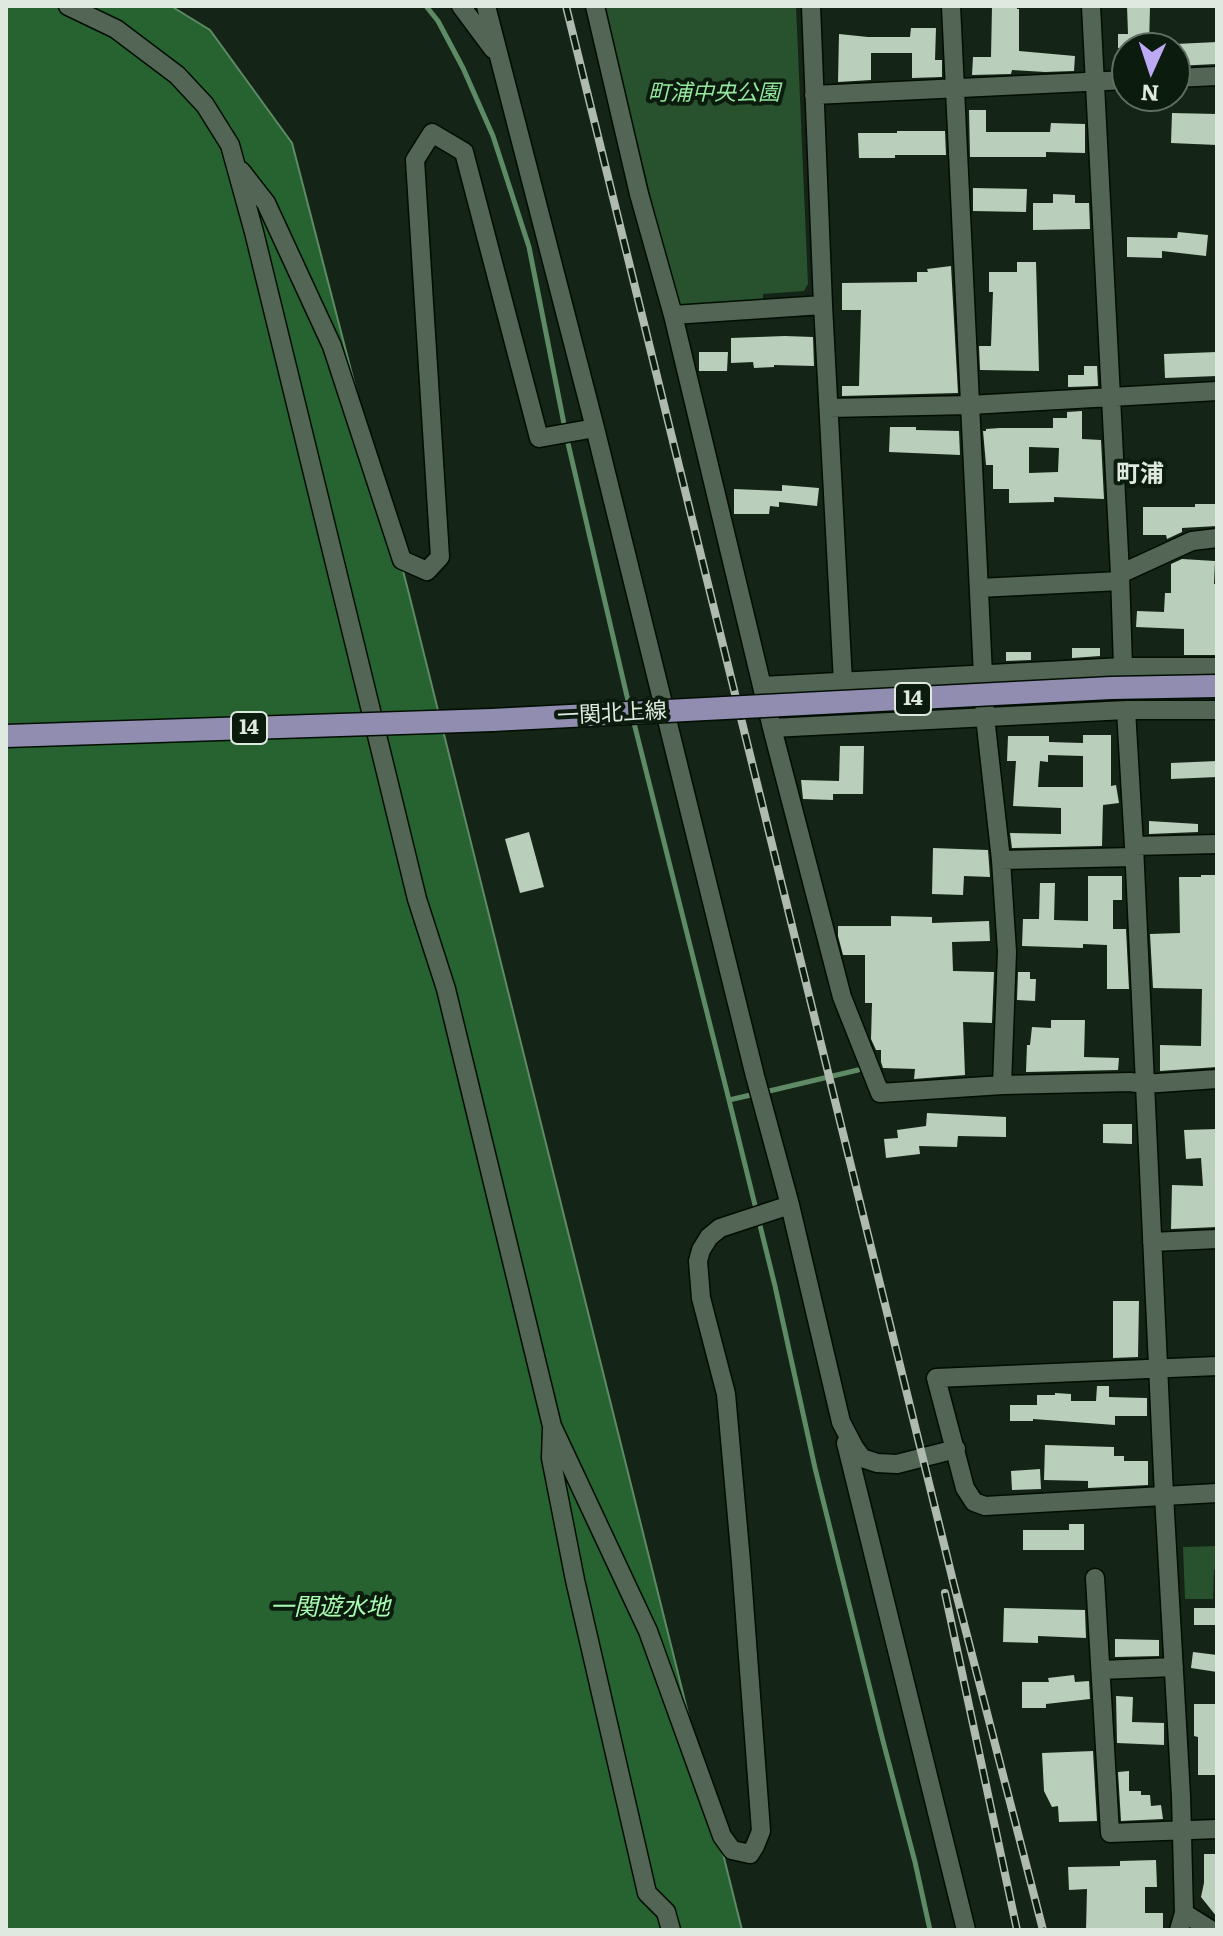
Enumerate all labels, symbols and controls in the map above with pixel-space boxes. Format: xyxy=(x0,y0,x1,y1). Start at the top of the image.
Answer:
north arrow xyxy=(1111,32,1191,112)
text: N xyxy=(1140,78,1160,111)
park label: 町浦中央公園 xyxy=(648,81,780,107)
district label: 町浦 xyxy=(1116,461,1164,489)
road number: 14 xyxy=(895,683,931,715)
street label: 一関北上線 xyxy=(556,698,668,730)
road number: 14 xyxy=(231,712,267,744)
water label: 一関遊水地 xyxy=(270,1594,390,1622)

